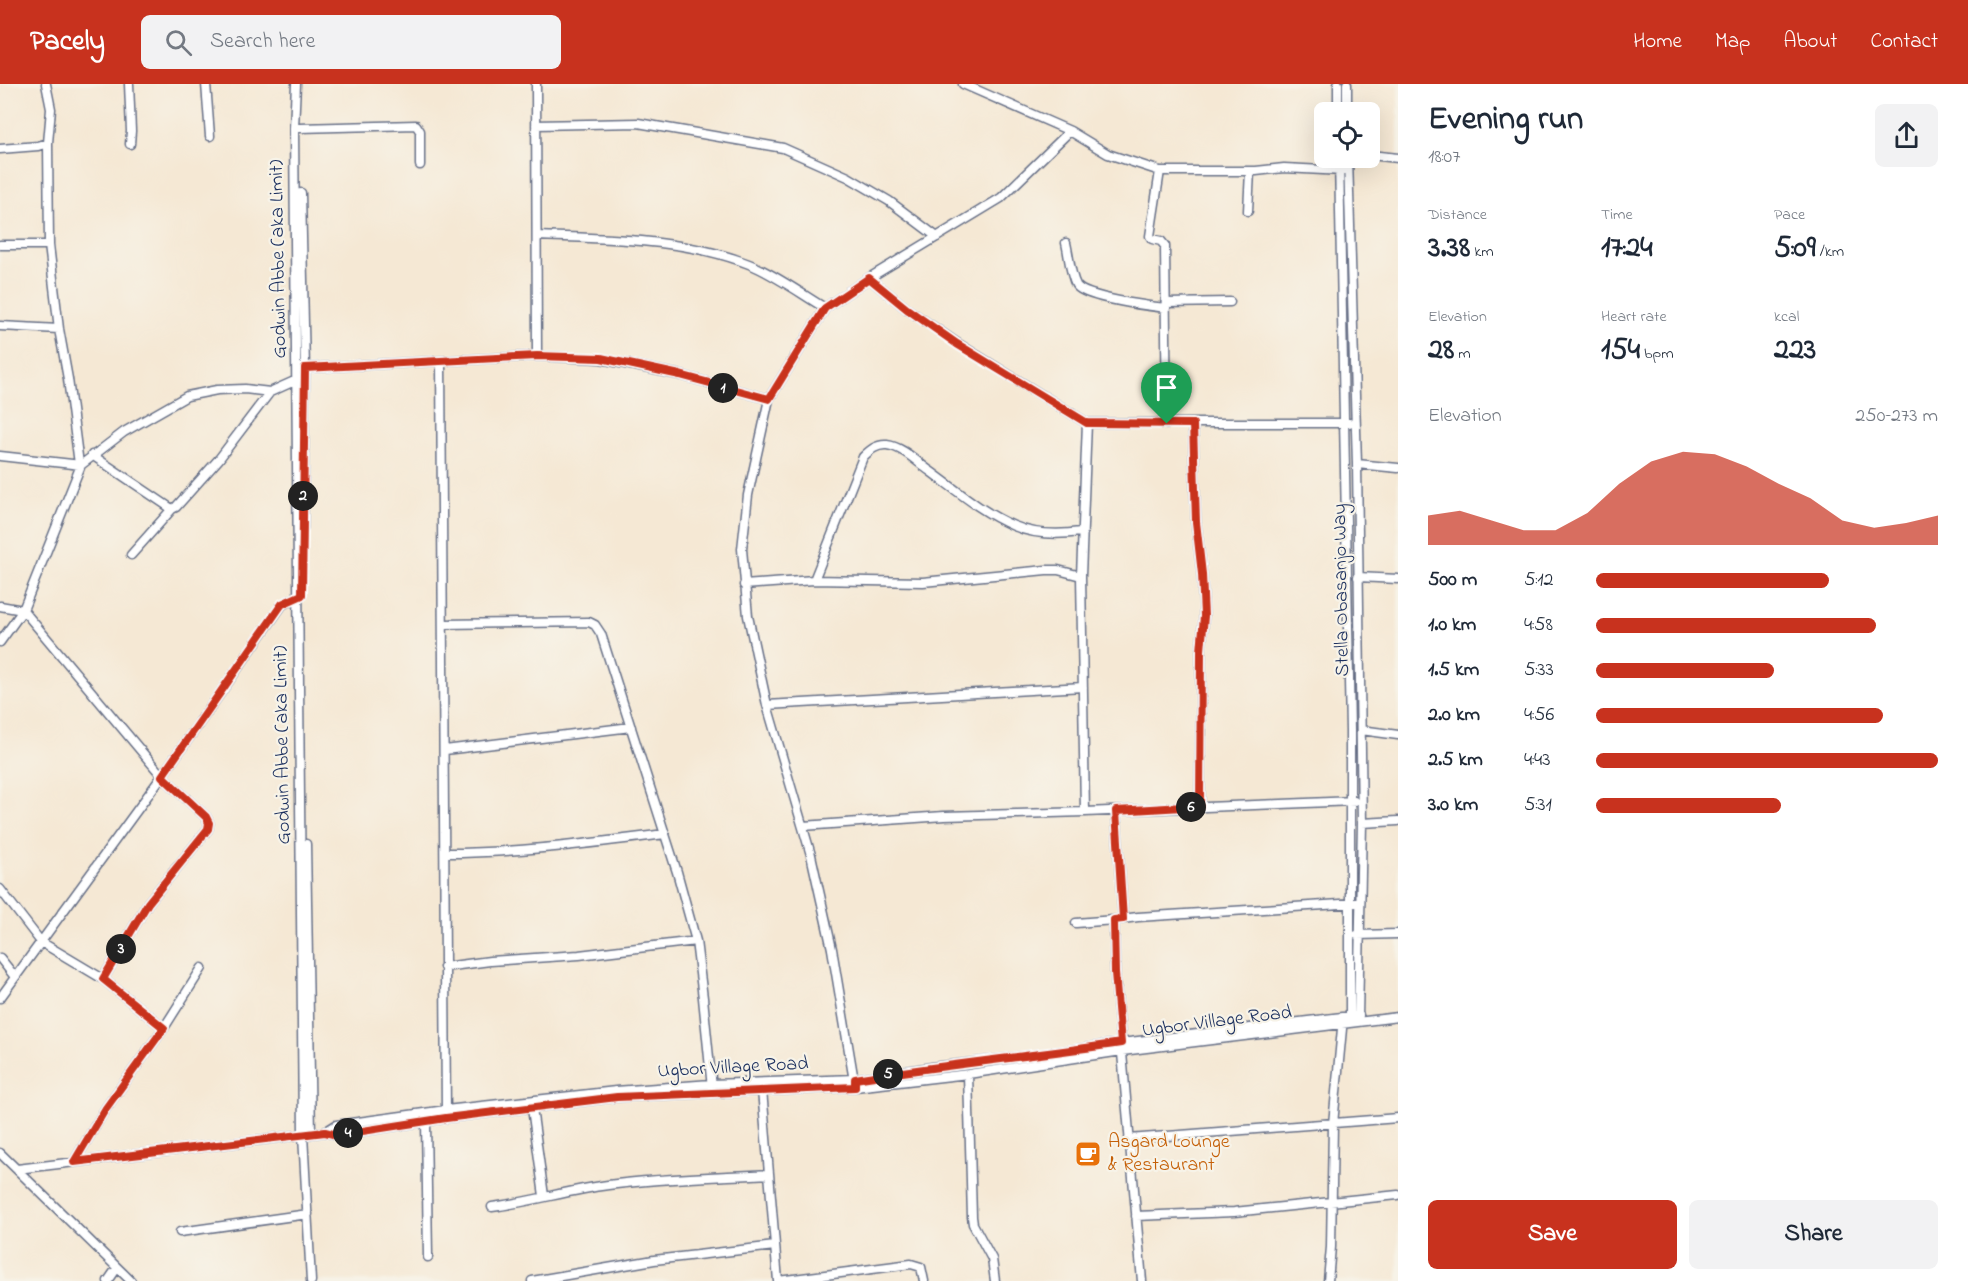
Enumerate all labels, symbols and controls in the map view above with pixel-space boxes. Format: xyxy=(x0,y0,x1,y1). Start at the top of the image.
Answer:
search box xyxy=(141,15,561,69)
text: Pacely xyxy=(30,22,105,63)
icon: search xyxy=(162,26,195,59)
text: Search here xyxy=(210,26,315,58)
text: Home xyxy=(1633,27,1682,57)
text: Map xyxy=(1715,27,1750,57)
text: About xyxy=(1783,27,1837,57)
text: Contact xyxy=(1870,27,1938,57)
text: Evening run xyxy=(1428,96,1583,144)
map controls xyxy=(1314,102,1380,168)
button: locate xyxy=(1314,102,1380,168)
button: share xyxy=(1875,104,1938,167)
text: 18:07 xyxy=(1428,143,1460,172)
street label: Godwin Abbe (aka Limit) xyxy=(263,159,295,359)
text: Distance xyxy=(1428,203,1487,227)
text: Time xyxy=(1601,203,1633,227)
text: Pace xyxy=(1774,203,1805,227)
text: 3.38 xyxy=(1428,227,1470,271)
text: 17:24 xyxy=(1601,227,1653,271)
text: 5:09 xyxy=(1774,227,1816,271)
text: km xyxy=(1470,240,1494,264)
text: /km xyxy=(1816,240,1844,264)
text: Elevation xyxy=(1428,305,1487,329)
text: Heart rate xyxy=(1601,305,1667,329)
text: kcal xyxy=(1774,305,1799,329)
text: 28 xyxy=(1428,329,1454,373)
text: 154 xyxy=(1601,329,1640,373)
text: 223 xyxy=(1774,329,1816,373)
text: m xyxy=(1454,342,1471,366)
text: bpm xyxy=(1640,342,1674,366)
pin xyxy=(1141,362,1192,424)
icon: arrive xyxy=(1150,371,1183,404)
pin: 1 xyxy=(708,373,738,403)
text: 1 xyxy=(720,376,726,400)
text: Elevation xyxy=(1428,402,1502,431)
text: 250–273 m xyxy=(1855,402,1938,431)
pin: 2 xyxy=(288,481,318,511)
text: 2 xyxy=(299,484,307,508)
street label: Stella Obasanjo Way xyxy=(1326,503,1358,677)
text: 500 m xyxy=(1428,566,1477,595)
text: 5:12 xyxy=(1524,566,1553,595)
text: 1.0 km xyxy=(1428,611,1476,640)
text: 4:58 xyxy=(1524,611,1553,640)
street label: Godwin Abbe (aka Limit) xyxy=(267,645,299,845)
text: 1.5 km xyxy=(1428,656,1479,685)
text: 5:33 xyxy=(1524,656,1554,685)
text: 2.0 km xyxy=(1428,701,1480,730)
text: 4:56 xyxy=(1524,701,1554,730)
text: 2.5 km xyxy=(1428,746,1483,775)
text: 4:43 xyxy=(1524,746,1550,775)
text: 3.0 km xyxy=(1428,791,1478,820)
text: 5:31 xyxy=(1524,791,1552,820)
pin: 6 xyxy=(1176,792,1206,822)
text: 6 xyxy=(1187,795,1195,819)
pin: 3 xyxy=(106,934,136,964)
text: 3 xyxy=(118,937,124,961)
street label: Ugbor Village Road xyxy=(1140,998,1294,1047)
street label: Ugbor Village Road xyxy=(657,1050,809,1087)
pin: 5 xyxy=(873,1059,903,1089)
text: 5 xyxy=(883,1062,893,1086)
pin: 4 xyxy=(333,1118,363,1148)
text: 4 xyxy=(345,1121,351,1145)
place label: Asgard Lounge & Restaurant xyxy=(1108,1128,1230,1180)
cafe icon: Asgard Lounge & Restaurant xyxy=(1073,1139,1103,1169)
button: Save xyxy=(1428,1200,1677,1269)
button: Share xyxy=(1689,1200,1938,1269)

